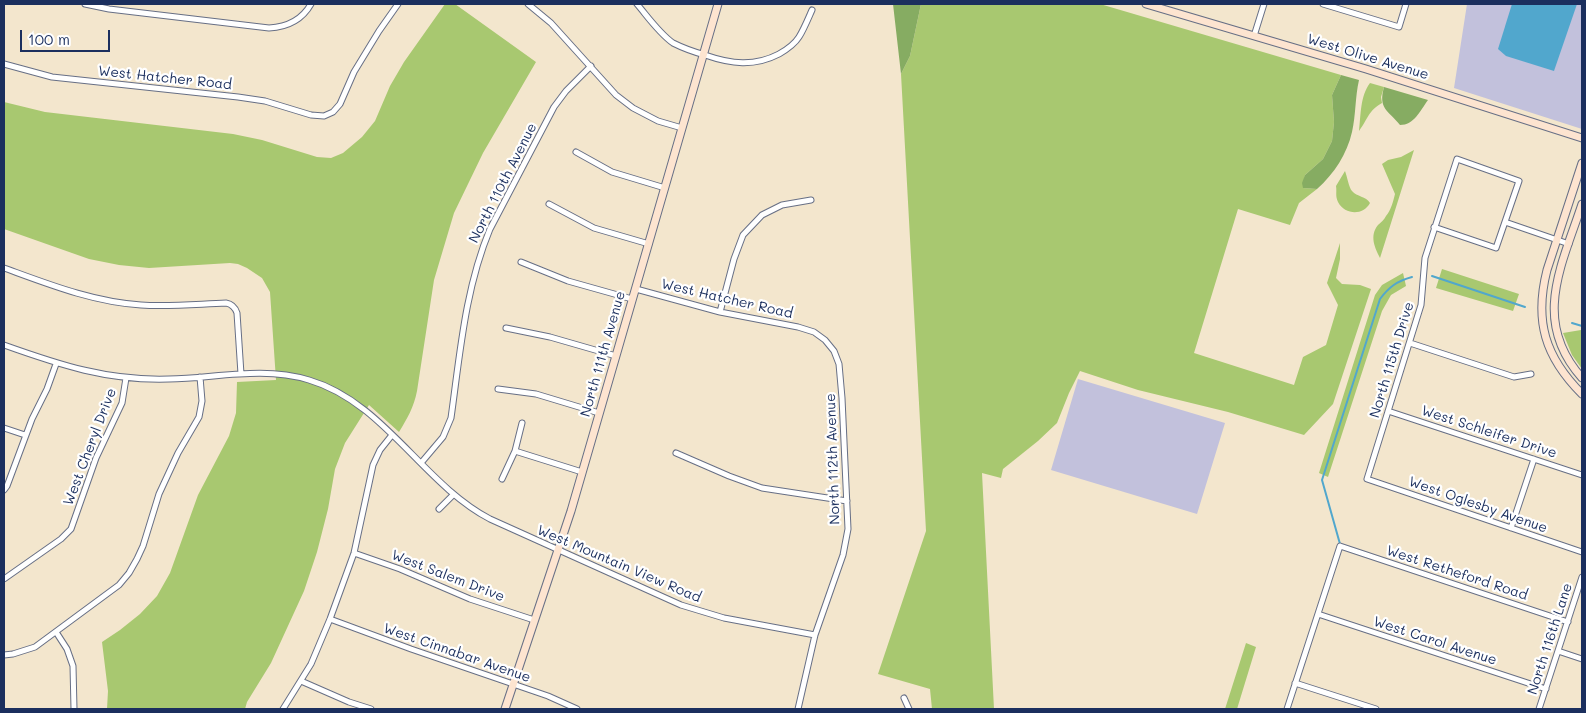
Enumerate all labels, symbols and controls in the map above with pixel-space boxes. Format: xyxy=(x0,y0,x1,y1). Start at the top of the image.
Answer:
scale bar xyxy=(22,20,112,52)
text: 100 m xyxy=(28,29,70,49)
street label: West Olive Avenue xyxy=(1305,31,1431,83)
street label: West Hatcher Road xyxy=(97,63,233,93)
street label: North 110th Avenue xyxy=(465,120,541,246)
street label: West Hatcher Road xyxy=(660,276,794,322)
street label: North 111th Avenue xyxy=(577,289,629,419)
street label: North 115th Drive xyxy=(1366,300,1418,420)
street label: West Cheryl Drive xyxy=(60,386,120,508)
street label: North 112th Avenue xyxy=(822,393,844,525)
street label: West Schleifer Drive xyxy=(1419,402,1559,462)
street label: West Oglesby Avenue xyxy=(1406,473,1550,537)
street label: West Mountain View Road xyxy=(534,522,704,606)
street label: West Retheford Road xyxy=(1384,542,1530,604)
street label: West Salem Drive xyxy=(389,547,507,605)
street label: North 116th Lane xyxy=(1524,581,1576,697)
street label: West Carol Avenue xyxy=(1371,613,1499,669)
street label: West Cinnabar Avenue xyxy=(381,620,533,686)

